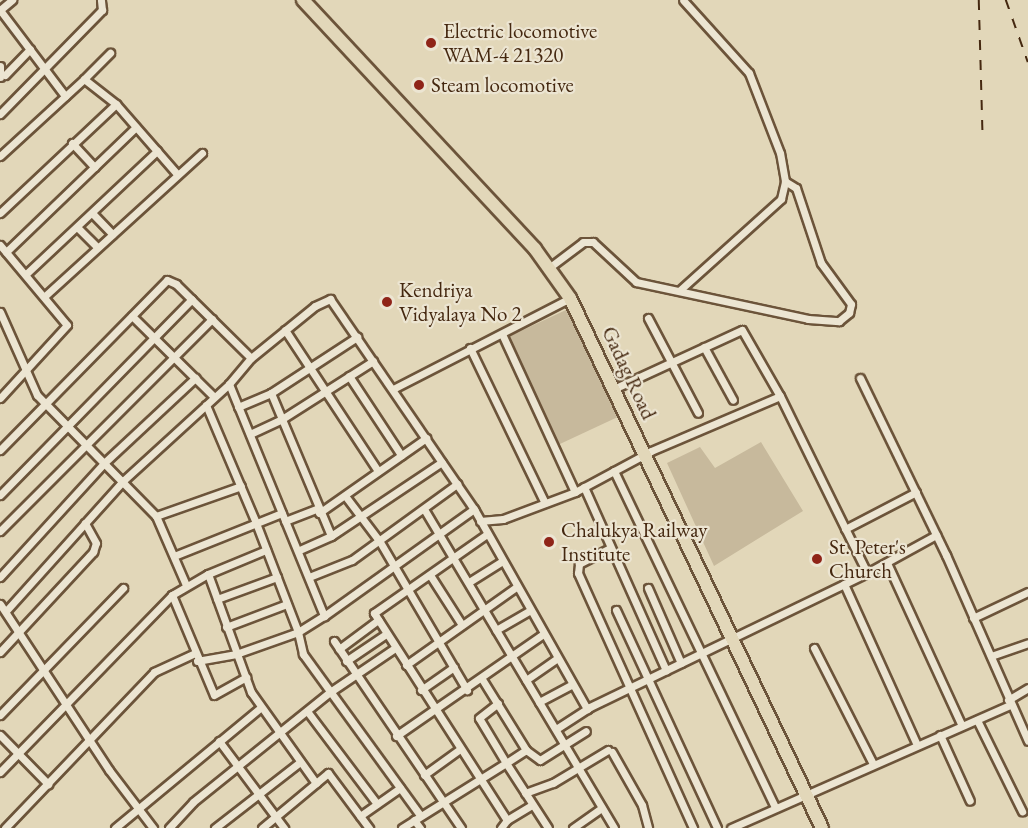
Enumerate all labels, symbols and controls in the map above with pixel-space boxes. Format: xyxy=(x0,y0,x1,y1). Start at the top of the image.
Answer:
place label: Electric locomotive WAM-4 21320 xyxy=(443,18,597,68)
marker: Electric locomotive WAM-4 21320 xyxy=(424,36,438,50)
place label: Steam locomotive xyxy=(431,72,574,98)
marker: Steam locomotive xyxy=(412,78,426,92)
place label: Kendriya Vidyalaya No 2 xyxy=(399,277,522,327)
marker: Kendriya Vidyalaya No 2 xyxy=(380,295,394,309)
street label: Gadag Road xyxy=(596,322,662,424)
place label: Chalukya Railway Institute xyxy=(561,517,707,567)
place label: St. Peter's Church xyxy=(829,534,906,584)
marker: Chalukya Railway Institute xyxy=(542,535,556,549)
marker: St. Peter's Church xyxy=(810,552,824,566)

